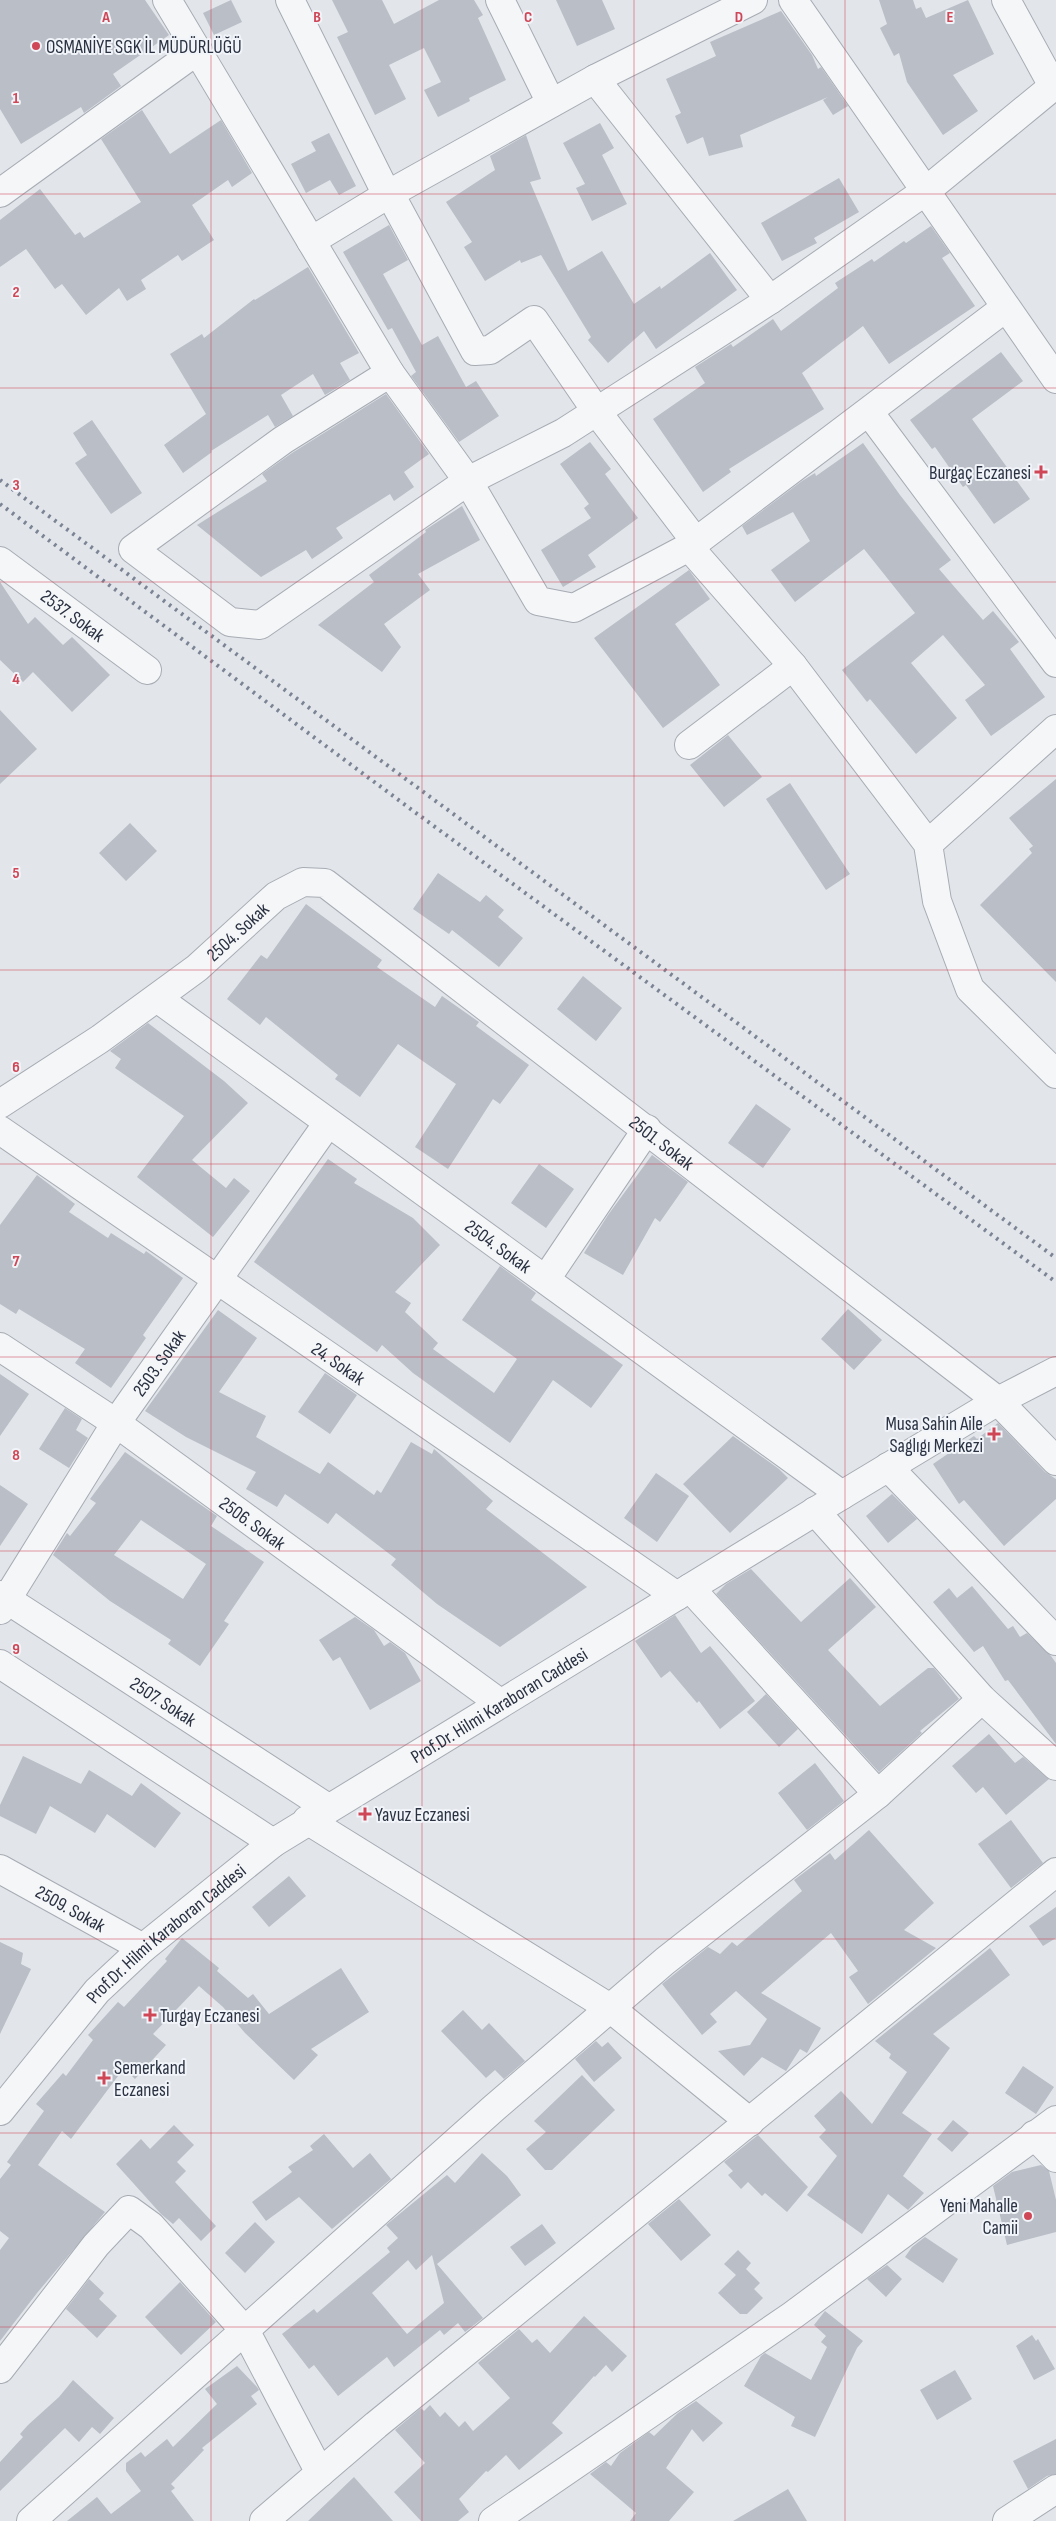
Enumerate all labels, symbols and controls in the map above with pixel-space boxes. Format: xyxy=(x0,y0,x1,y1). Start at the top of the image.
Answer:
text: A xyxy=(101,8,110,27)
text: B xyxy=(313,8,321,27)
text: C xyxy=(524,8,532,27)
text: D xyxy=(735,8,743,27)
text: E xyxy=(947,8,954,27)
place label: OSMANİYE SGK İL MÜDÜRLÜĞÜ xyxy=(46,36,242,59)
marker: OSMANİYE SGK İL MÜDÜRLÜĞÜ xyxy=(30,40,42,52)
text: 1 xyxy=(13,89,20,108)
text: 2 xyxy=(12,283,20,302)
place label: Burgaç Eczanesi xyxy=(929,462,1031,485)
marker: Burgaç Eczanesi xyxy=(1035,466,1047,478)
text: 3 xyxy=(12,476,20,495)
street label: 2537. Sokak xyxy=(36,585,109,648)
text: 4 xyxy=(12,670,20,689)
text: 5 xyxy=(12,864,20,883)
street label: 2504. Sokak xyxy=(202,898,275,967)
text: 6 xyxy=(12,1058,20,1077)
street label: 2501. Sokak xyxy=(624,1111,699,1176)
street label: 2504. Sokak xyxy=(460,1215,536,1279)
text: 7 xyxy=(13,1252,20,1271)
street label: 2503. Sokak xyxy=(128,1325,192,1401)
street label: 24. Sokak xyxy=(306,1338,370,1391)
place label: Musa Sahin Aile Saglıgı Merkezi xyxy=(886,1413,983,1458)
marker: Musa Sahin Aile Saglıgı Merkezi xyxy=(987,1427,1001,1441)
text: 8 xyxy=(12,1446,20,1465)
street label: 2506. Sokak xyxy=(214,1492,290,1556)
text: 9 xyxy=(12,1640,20,1659)
street label: Prof.Dr. Hilmi Karaboran Caddesi xyxy=(407,1643,592,1769)
street label: 2507. Sokak xyxy=(125,1673,201,1733)
place label: Yavuz Eczanesi xyxy=(375,1804,470,1827)
marker: Yavuz Eczanesi xyxy=(359,1808,371,1820)
street label: Prof.Dr. Hilmi Karaboran Caddesi xyxy=(82,1860,251,2008)
street label: 2509. Sokak xyxy=(31,1881,110,1938)
place label: Turgay Eczanesi xyxy=(160,2005,260,2028)
marker: Turgay Eczanesi xyxy=(144,2009,156,2021)
place label: Semerkand Eczanesi xyxy=(114,2057,186,2102)
marker: Semerkand Eczanesi xyxy=(98,2072,110,2084)
place label: Yeni Mahalle Camii xyxy=(940,2195,1018,2240)
marker: Yeni Mahalle Camii xyxy=(1022,2210,1034,2222)

